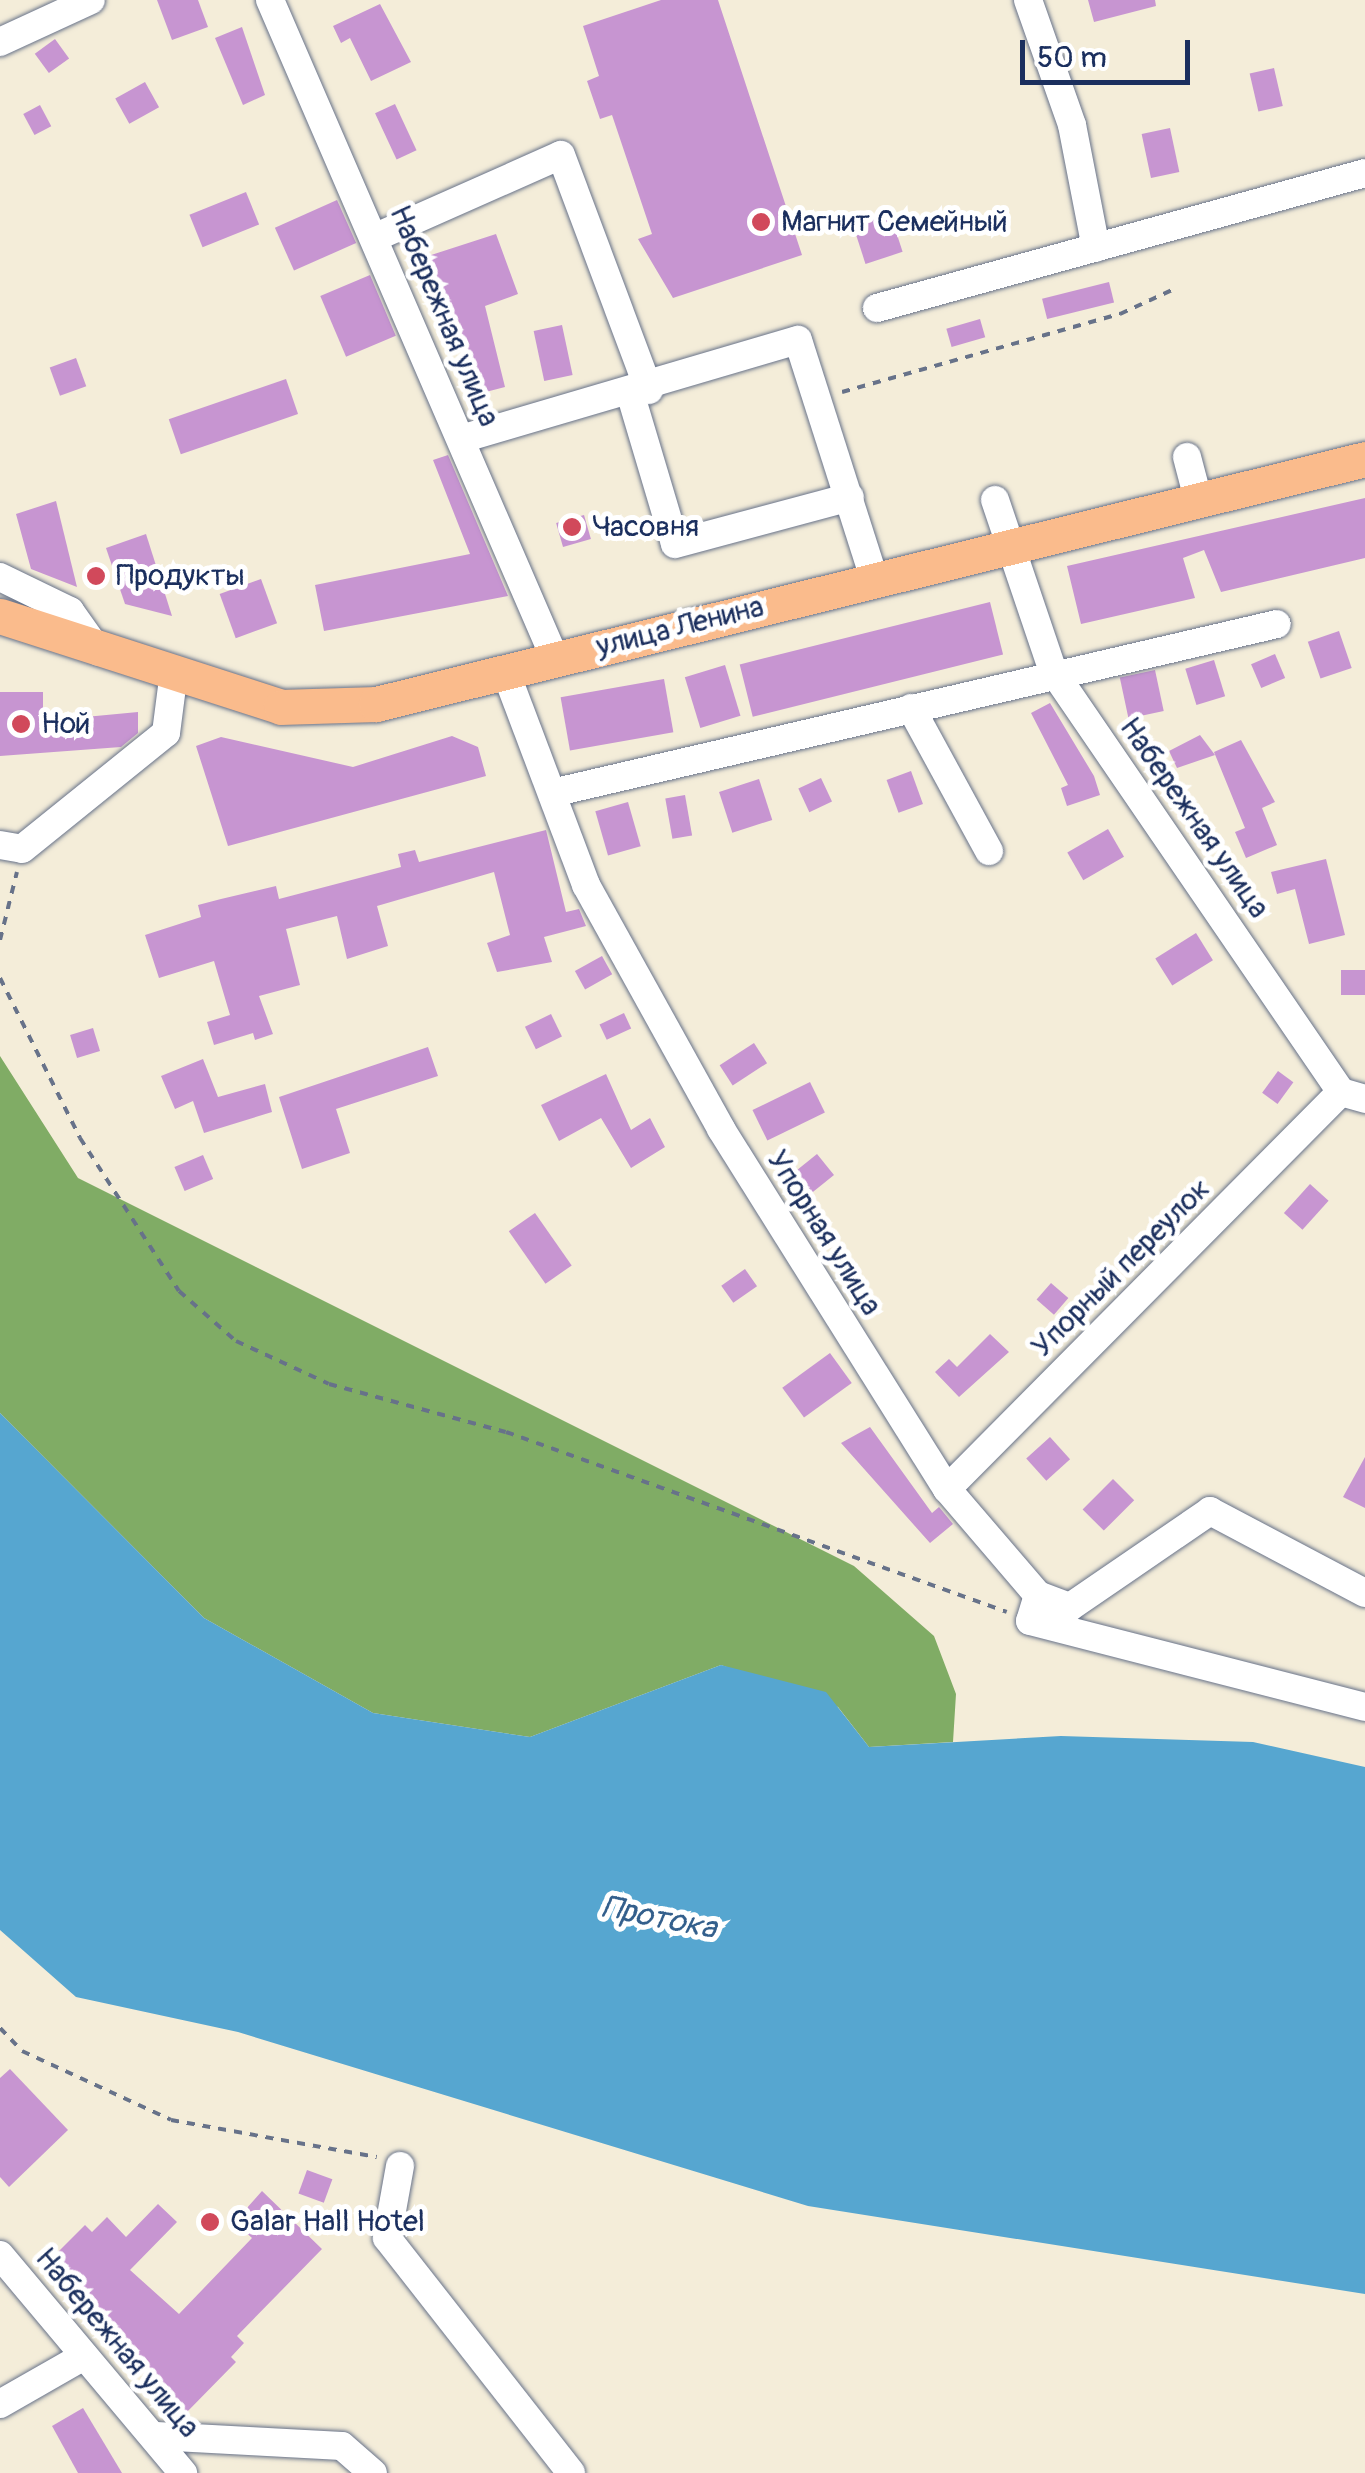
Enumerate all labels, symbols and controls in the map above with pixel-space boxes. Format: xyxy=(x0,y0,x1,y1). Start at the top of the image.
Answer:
scale bar xyxy=(1025,20,1195,82)
text: 50 m xyxy=(1037,39,1107,76)
street label: Набережная улица xyxy=(381,200,507,432)
place label: Магнит Семейный xyxy=(781,204,1008,240)
marker: Магнит Семейный xyxy=(750,211,772,233)
place label: Часовня xyxy=(592,509,699,545)
marker: Часовня xyxy=(561,516,583,538)
place label: Продукты xyxy=(116,558,245,594)
marker: Продукты xyxy=(85,565,107,587)
street label: улица Ленина xyxy=(593,589,767,665)
place label: Ной xyxy=(41,706,90,742)
street label: Набережная улица xyxy=(1111,711,1277,925)
marker: Ной xyxy=(10,713,32,735)
street label: Упорная улица xyxy=(759,1144,889,1322)
street label: Упорный переулок xyxy=(1024,1171,1218,1365)
water label: Протока xyxy=(598,1888,720,1948)
place label: Galar Hall Hotel xyxy=(230,2204,425,2240)
marker: Galar Hall Hotel xyxy=(199,2211,221,2233)
street label: Набережная улица xyxy=(27,2241,207,2445)

